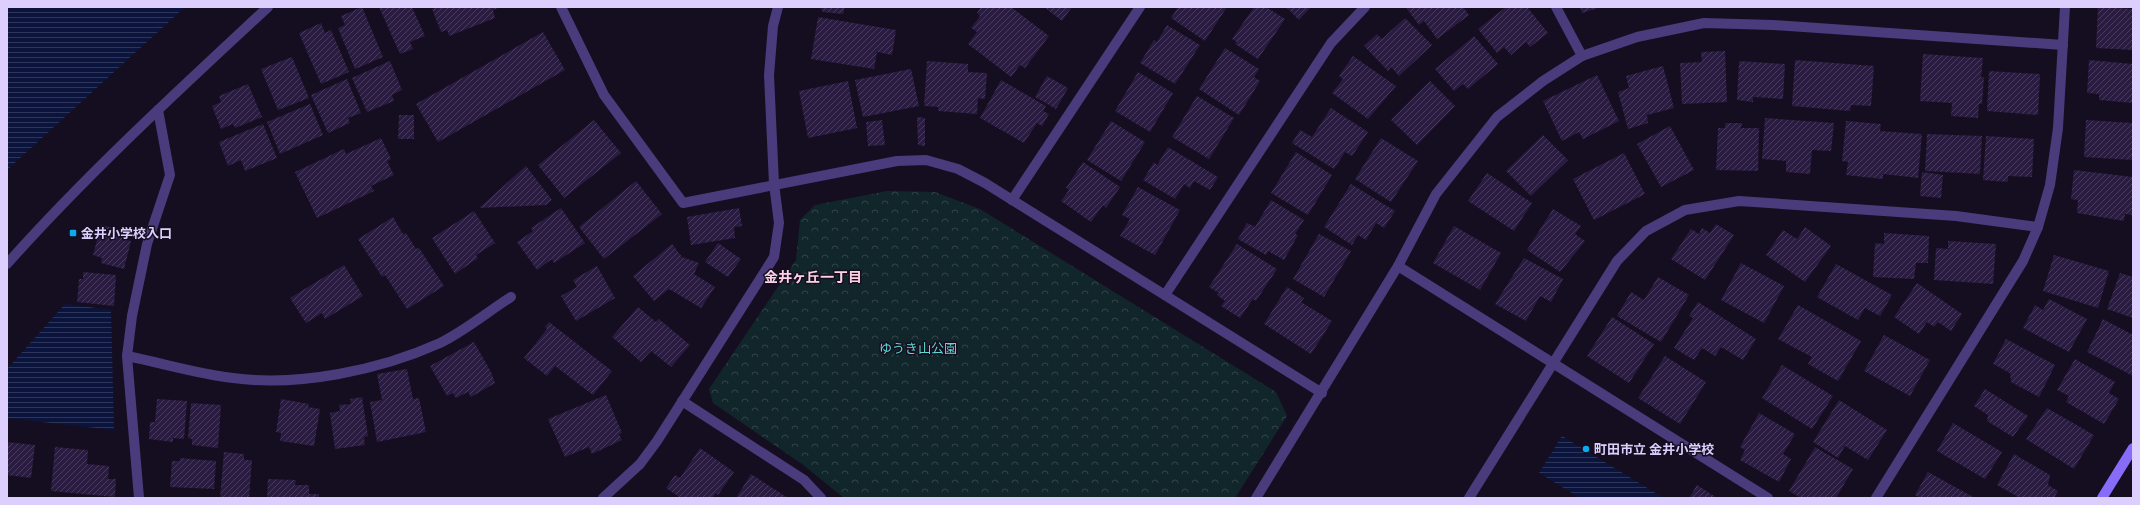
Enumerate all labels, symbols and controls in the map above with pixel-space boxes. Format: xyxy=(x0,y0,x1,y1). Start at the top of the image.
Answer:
place label: 金井小学校入口 xyxy=(81,225,172,242)
marker: 金井小学校入口 xyxy=(68,228,78,238)
district label: 金井ヶ丘一丁目 xyxy=(764,268,862,286)
park label: ゆうき山公園 xyxy=(879,340,957,357)
place label: 町田市立 金井小学校 xyxy=(1594,441,1714,458)
marker: 町田市立 金井小学校 xyxy=(1581,444,1591,454)

